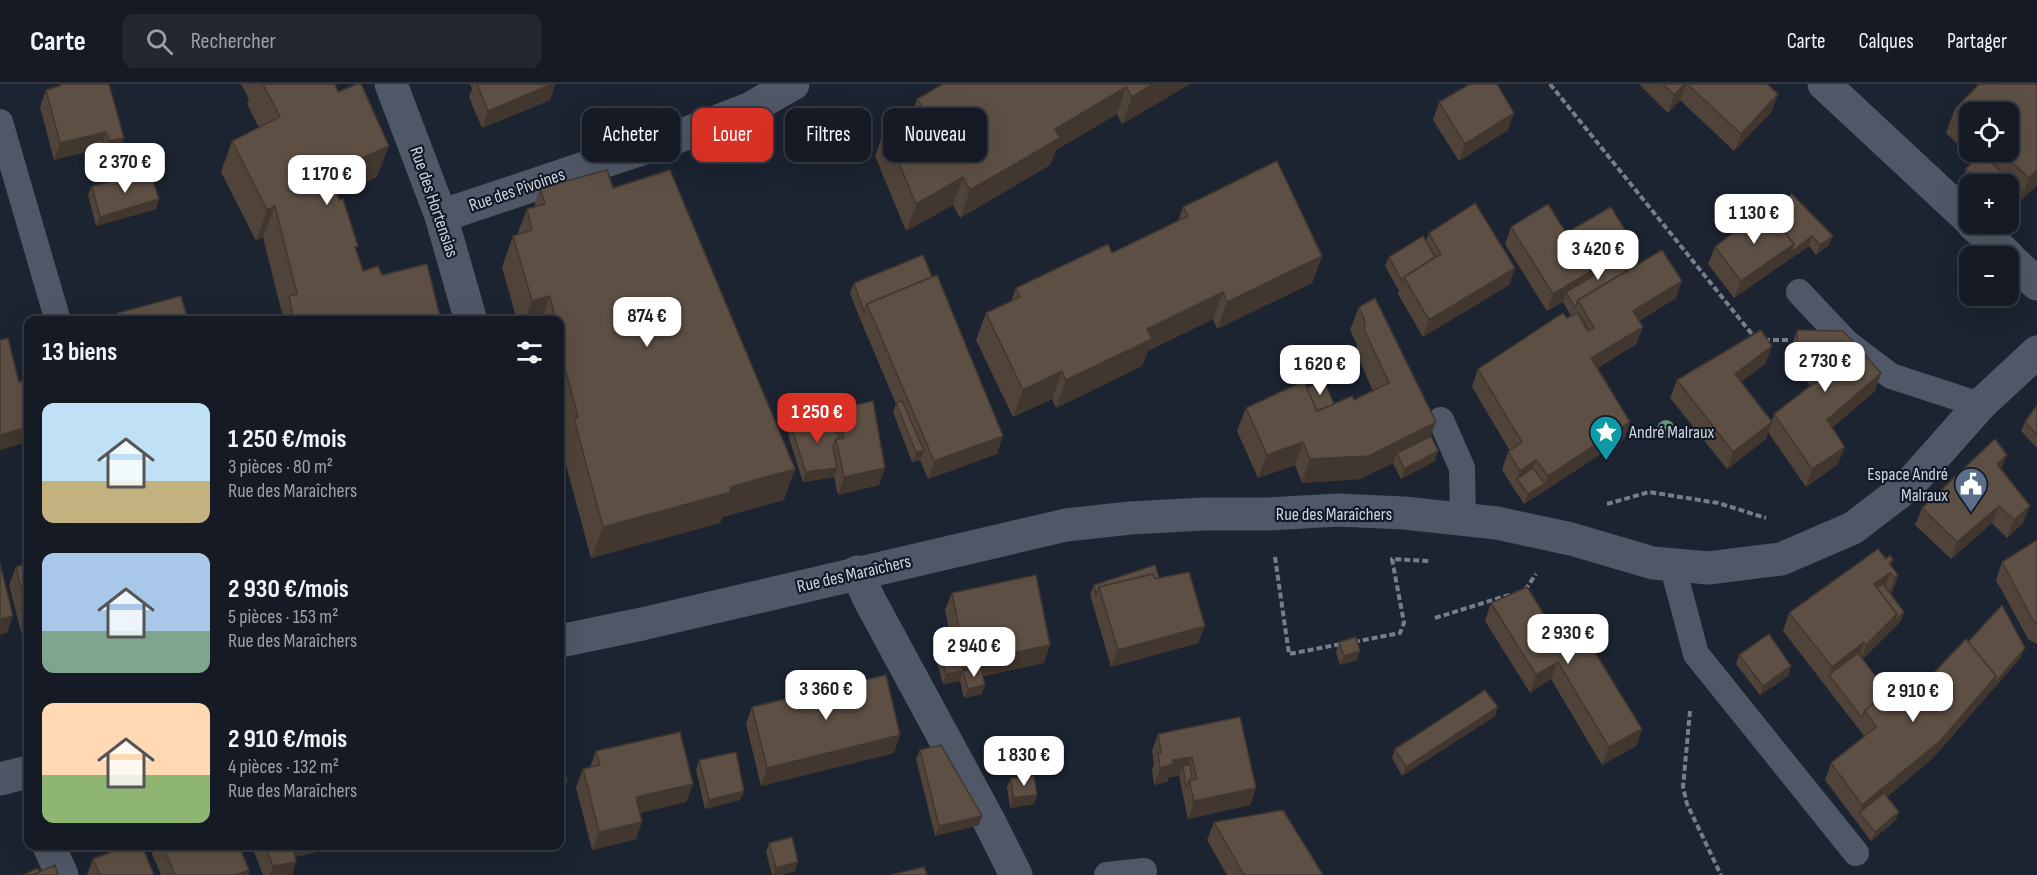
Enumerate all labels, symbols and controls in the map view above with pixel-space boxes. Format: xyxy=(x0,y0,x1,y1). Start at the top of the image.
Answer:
search box xyxy=(122,14,542,68)
text: Carte xyxy=(30,25,86,58)
icon: search xyxy=(143,25,176,58)
text: Rechercher xyxy=(191,28,276,55)
text: Carte xyxy=(1787,29,1826,54)
text: Calques xyxy=(1859,29,1914,54)
text: Partager xyxy=(1947,29,2007,54)
map controls xyxy=(1959,102,2019,306)
button: locate xyxy=(1959,102,2019,162)
chip: Acheter xyxy=(582,108,680,162)
chip: Louer xyxy=(692,108,773,162)
chip: Filtres xyxy=(785,108,871,162)
chip: Nouveau xyxy=(883,108,987,162)
pin: 2 370 € xyxy=(70,143,180,194)
street label: Rue des Hortensias xyxy=(405,144,463,260)
text: 2 370 € xyxy=(99,150,151,174)
pin: 1 170 € xyxy=(272,155,382,206)
text: 1 170 € xyxy=(302,162,352,186)
street label: Rue des Pivoines xyxy=(466,164,568,216)
button: + xyxy=(1959,174,2019,234)
pin: 1 130 € xyxy=(1699,194,1809,245)
text: 1 130 € xyxy=(1729,201,1779,225)
pin: 3 420 € xyxy=(1543,230,1653,281)
text: 3 420 € xyxy=(1571,237,1625,261)
button: − xyxy=(1959,246,2019,306)
pin: 874 € xyxy=(605,297,689,348)
text: 874 € xyxy=(627,304,667,328)
icon: filters xyxy=(513,336,546,369)
text: 13 biens xyxy=(42,337,117,368)
pin: 2 730 € xyxy=(1770,342,1880,393)
pin: 1 620 € xyxy=(1265,345,1375,396)
text: 2 730 € xyxy=(1799,349,1851,373)
text: 1 620 € xyxy=(1294,352,1346,376)
pin: 1 250 € xyxy=(762,393,872,444)
text: 1 250 € xyxy=(791,400,843,424)
place icon: André Malraux xyxy=(1588,414,1624,461)
place label: André Malraux xyxy=(1628,422,1715,443)
text: 1 250 €/mois xyxy=(228,424,346,455)
icon: home xyxy=(90,427,162,499)
text: 3 pièces · 80 m² xyxy=(228,455,333,479)
place label: Espace André Malraux xyxy=(1867,464,1948,506)
public building icon: Espace André Malraux xyxy=(1953,466,1989,513)
text: Rue des Maraîchers xyxy=(228,479,357,503)
street label: Rue des Maraîchers xyxy=(1276,504,1392,525)
street label: Rue des Maraîchers xyxy=(795,551,913,597)
text: 2 930 €/mois xyxy=(228,574,349,605)
icon: home xyxy=(90,577,162,649)
text: 5 pièces · 153 m² xyxy=(228,605,338,629)
pin: 2 930 € xyxy=(1513,614,1623,665)
text: 2 930 € xyxy=(1541,621,1595,645)
pin: 2 940 € xyxy=(919,627,1029,678)
text: Rue des Maraîchers xyxy=(228,629,357,653)
text: 2 940 € xyxy=(947,634,1001,658)
pin: 3 360 € xyxy=(771,670,881,721)
pin: 2 910 € xyxy=(1858,672,1968,723)
text: 3 360 € xyxy=(799,677,853,701)
text: 2 910 € xyxy=(1887,679,1939,703)
text: 2 910 €/mois xyxy=(228,724,347,755)
icon: home xyxy=(90,727,162,799)
pin: 1 830 € xyxy=(969,736,1079,787)
text: 1 830 € xyxy=(998,743,1050,767)
text: 4 pièces · 132 m² xyxy=(228,755,339,779)
text: Rue des Maraîchers xyxy=(228,779,357,803)

